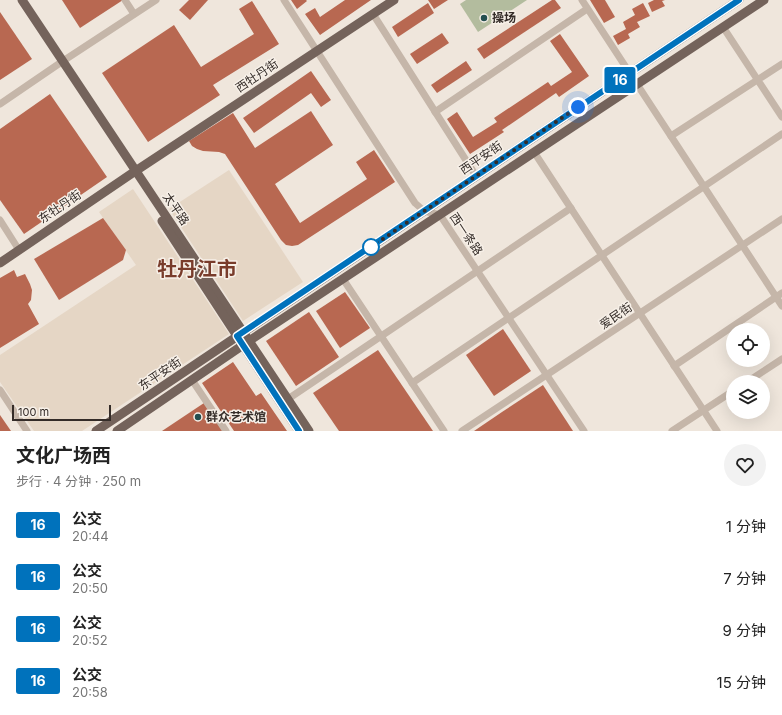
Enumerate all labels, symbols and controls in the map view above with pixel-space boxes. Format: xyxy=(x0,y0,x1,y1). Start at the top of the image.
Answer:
place label: 操场 xyxy=(492,10,516,25)
marker: 操场 xyxy=(479,13,489,23)
street label: 西牡丹街 xyxy=(233,56,281,95)
line badge: 16 xyxy=(602,67,638,93)
text: 16 xyxy=(612,71,628,88)
your location xyxy=(568,97,588,117)
street label: 西平安街 xyxy=(457,138,505,177)
street label: 东牡丹街 xyxy=(36,187,84,226)
street label: 太平路 xyxy=(160,190,193,228)
street label: 西一条路 xyxy=(447,210,486,258)
unlabelled marker xyxy=(362,238,380,256)
district label: 牡丹江市 xyxy=(157,257,237,281)
street label: 爱民街 xyxy=(597,299,635,332)
map controls xyxy=(726,323,770,419)
button: locate xyxy=(726,323,770,367)
street label: 东平安街 xyxy=(136,354,184,393)
button: layers xyxy=(726,375,770,419)
scale bar xyxy=(12,403,111,422)
text: 100 m xyxy=(18,405,49,419)
place label: 群众艺术馆 xyxy=(206,409,266,424)
marker: 群众艺术馆 xyxy=(193,412,203,422)
text: 文化广场西 xyxy=(16,444,111,467)
button: heart xyxy=(724,444,766,486)
text: 步行 · 4 分钟 · 250 m xyxy=(16,473,141,489)
text: 公交 xyxy=(72,509,102,528)
text: 16 xyxy=(30,516,46,533)
text: 1 分钟 xyxy=(726,517,766,536)
text: 20:44 xyxy=(72,528,109,544)
text: 公交 xyxy=(72,561,102,580)
text: 16 xyxy=(30,568,46,585)
text: 7 分钟 xyxy=(723,569,766,588)
text: 20:50 xyxy=(72,580,108,596)
text: 公交 xyxy=(72,613,102,632)
text: 16 xyxy=(30,620,46,637)
text: 9 分钟 xyxy=(722,621,766,640)
text: 20:52 xyxy=(72,632,108,648)
text: 公交 xyxy=(72,665,102,684)
text: 16 xyxy=(30,672,46,689)
text: 15 分钟 xyxy=(717,673,766,692)
text: 20:58 xyxy=(72,684,108,700)

